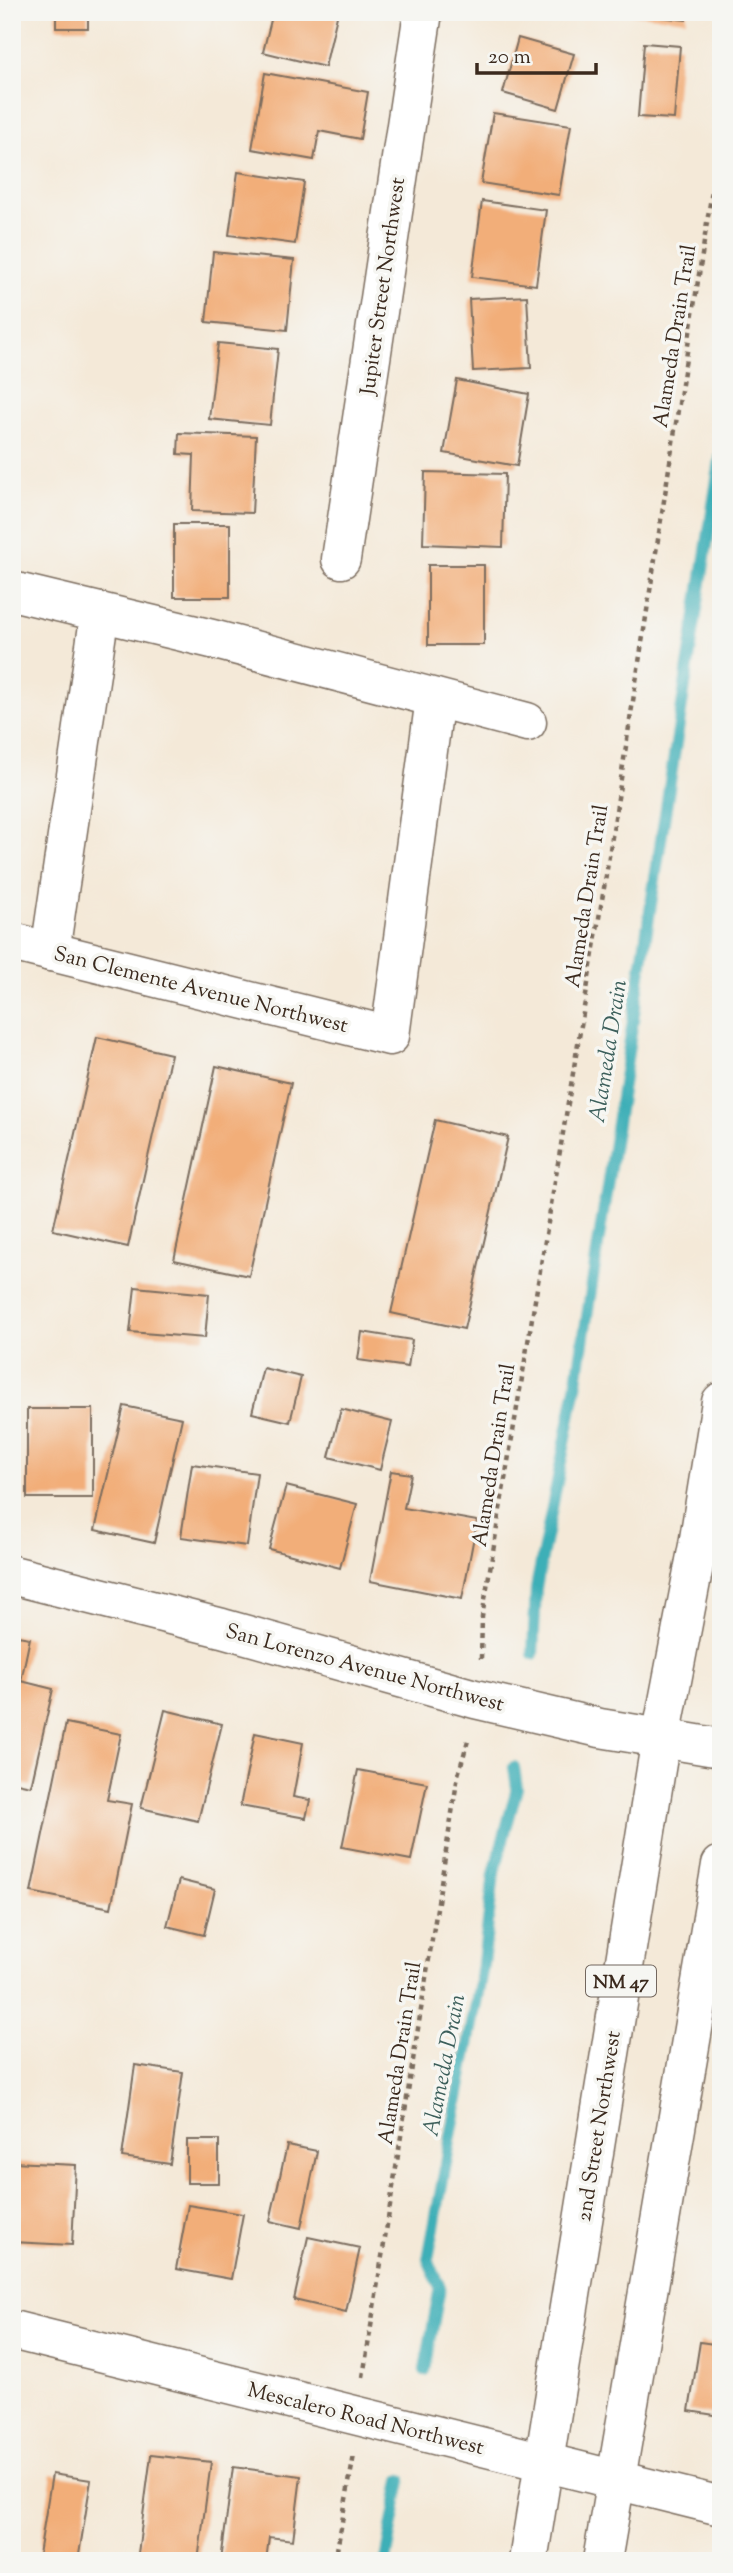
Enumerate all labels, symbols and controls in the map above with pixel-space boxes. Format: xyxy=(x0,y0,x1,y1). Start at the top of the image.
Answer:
scale bar xyxy=(477,32,596,76)
text: 20 m xyxy=(488,43,531,73)
street label: Jupiter Street Northwest xyxy=(354,176,414,398)
street label: Alameda Drain Trail xyxy=(647,243,705,430)
street label: Alameda Drain Trail xyxy=(559,803,617,990)
street label: San Clemente Avenue Northwest xyxy=(50,940,351,1042)
water label: Alameda Drain xyxy=(582,977,637,1125)
street label: Alameda Drain Trail xyxy=(466,1362,524,1549)
street label: San Lorenzo Avenue Northwest xyxy=(222,1617,507,1721)
street label: Alameda Drain Trail xyxy=(372,1960,430,2147)
road number: NM 47 xyxy=(586,1966,656,1996)
water label: Alameda Drain xyxy=(415,1991,475,2140)
street label: 2nd Street Northwest xyxy=(570,2029,630,2224)
street label: Mescalero Road Northwest xyxy=(244,2376,487,2464)

